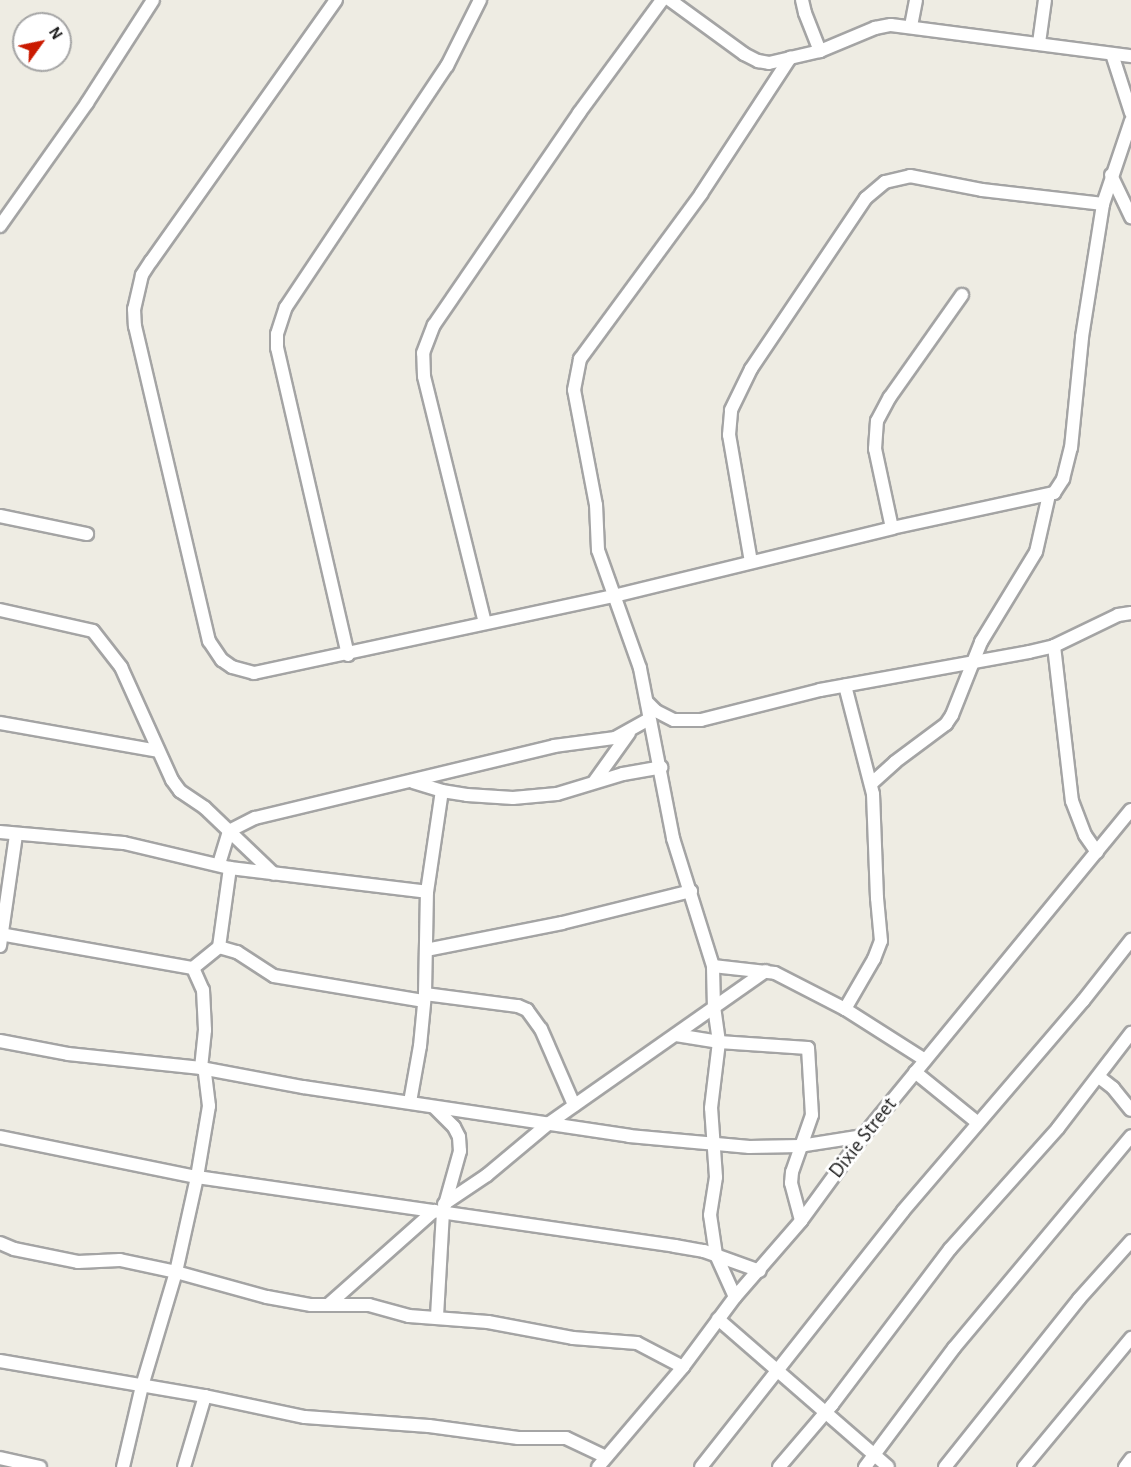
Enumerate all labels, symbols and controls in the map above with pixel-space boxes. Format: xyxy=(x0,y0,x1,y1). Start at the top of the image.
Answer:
north arrow xyxy=(12,12,72,72)
text: N xyxy=(46,24,65,42)
street label: Dixie Street xyxy=(824,1093,902,1183)

